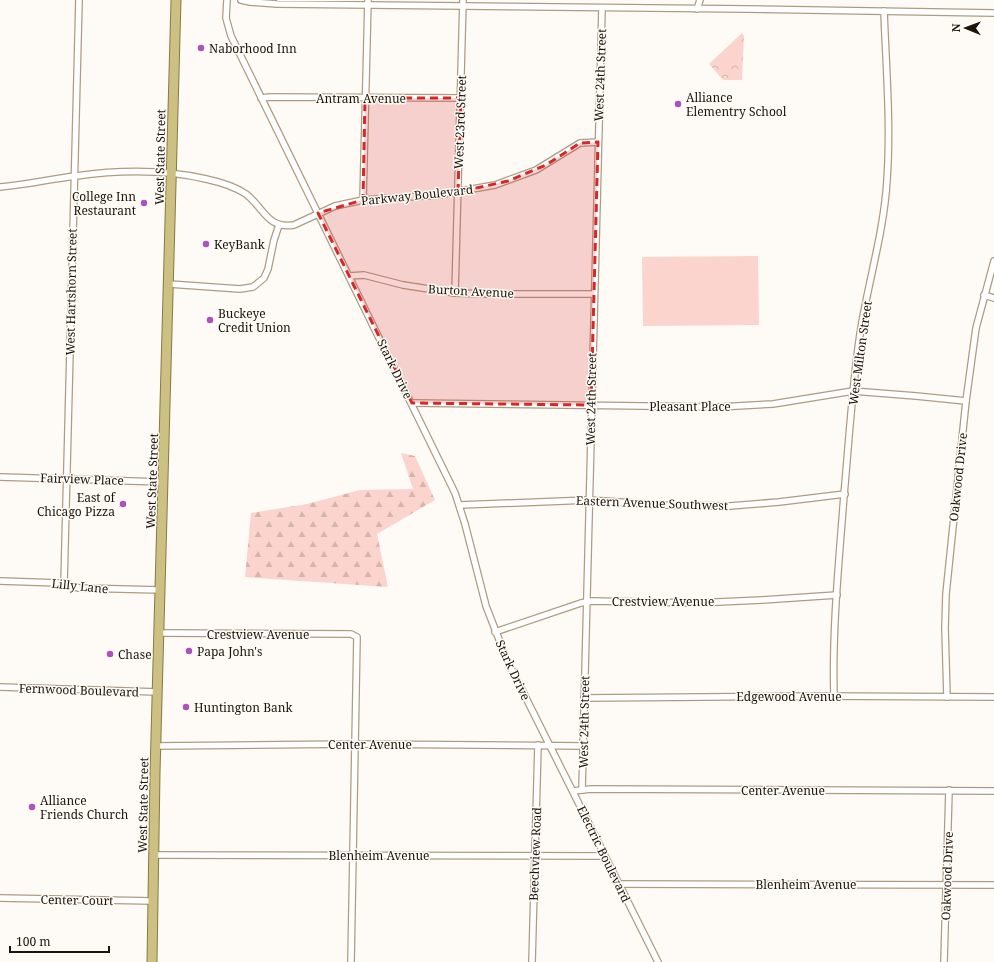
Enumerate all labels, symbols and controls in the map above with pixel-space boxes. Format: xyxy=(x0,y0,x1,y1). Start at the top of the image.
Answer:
north arrow xyxy=(946,8,986,48)
text: N xyxy=(948,23,963,32)
street label: West 24th Street xyxy=(590,28,610,122)
place label: Naborhood Inn xyxy=(209,40,297,57)
marker: Naborhood Inn xyxy=(196,43,206,53)
street label: West 23rd Street xyxy=(450,75,470,169)
place label: Alliance Elementry School xyxy=(686,89,787,120)
street label: Antram Avenue xyxy=(316,90,406,107)
marker: Alliance Elementry School xyxy=(673,99,683,109)
street label: West State Street xyxy=(151,109,169,205)
street label: Parkway Boulevard xyxy=(360,181,475,209)
place label: College Inn Restaurant xyxy=(72,188,136,219)
marker: College Inn Restaurant xyxy=(139,198,149,208)
street label: West Hartshorn Street xyxy=(61,228,81,356)
place label: KeyBank xyxy=(214,236,266,253)
marker: KeyBank xyxy=(201,239,211,249)
street label: Burton Avenue xyxy=(428,280,514,302)
street label: West Milton Street xyxy=(844,300,876,406)
place label: Buckeye Credit Union xyxy=(218,305,291,336)
marker: Buckeye Credit Union xyxy=(205,315,215,325)
street label: Stark Drive xyxy=(373,336,417,402)
street label: West 24th Street xyxy=(582,352,600,446)
street label: Pleasant Place xyxy=(649,398,731,415)
street label: Oakwood Drive xyxy=(945,432,971,522)
street label: West State Street xyxy=(142,433,162,529)
street label: Fairview Place xyxy=(40,469,124,489)
place label: East of Chicago Pizza xyxy=(37,489,117,520)
street label: Eastern Avenue Southwest xyxy=(576,492,728,514)
marker: East of Chicago Pizza xyxy=(118,499,128,509)
street label: Lilly Lane xyxy=(51,575,109,597)
street label: Crestview Avenue xyxy=(612,593,714,610)
street label: Crestview Avenue xyxy=(207,626,309,643)
street label: Stark Drive xyxy=(492,637,534,703)
place label: Papa John's xyxy=(197,643,262,660)
place label: Chase xyxy=(118,646,152,663)
marker: Papa John's xyxy=(184,646,194,656)
marker: Chase xyxy=(105,649,115,659)
street label: West 24th Street xyxy=(575,675,593,769)
street label: Fernwood Boulevard xyxy=(19,679,140,701)
street label: Edgewood Avenue xyxy=(736,688,842,705)
place label: Huntington Bank xyxy=(194,699,293,716)
marker: Huntington Bank xyxy=(181,702,191,712)
street label: Center Avenue xyxy=(328,736,412,753)
street label: West State Street xyxy=(134,757,152,853)
street label: Center Avenue xyxy=(741,782,825,799)
place label: Alliance Friends Church xyxy=(40,792,129,823)
marker: Alliance Friends Church xyxy=(27,802,37,812)
street label: Electric Boulevard xyxy=(573,803,635,906)
street label: Beechview Road xyxy=(525,806,545,901)
street label: Oakwood Drive xyxy=(937,831,957,921)
street label: Blenheim Avenue xyxy=(329,847,429,864)
street label: Blenheim Avenue xyxy=(756,876,856,893)
street label: Center Court xyxy=(40,891,114,909)
scale bar xyxy=(10,928,109,954)
text: 100 m xyxy=(16,933,51,950)

